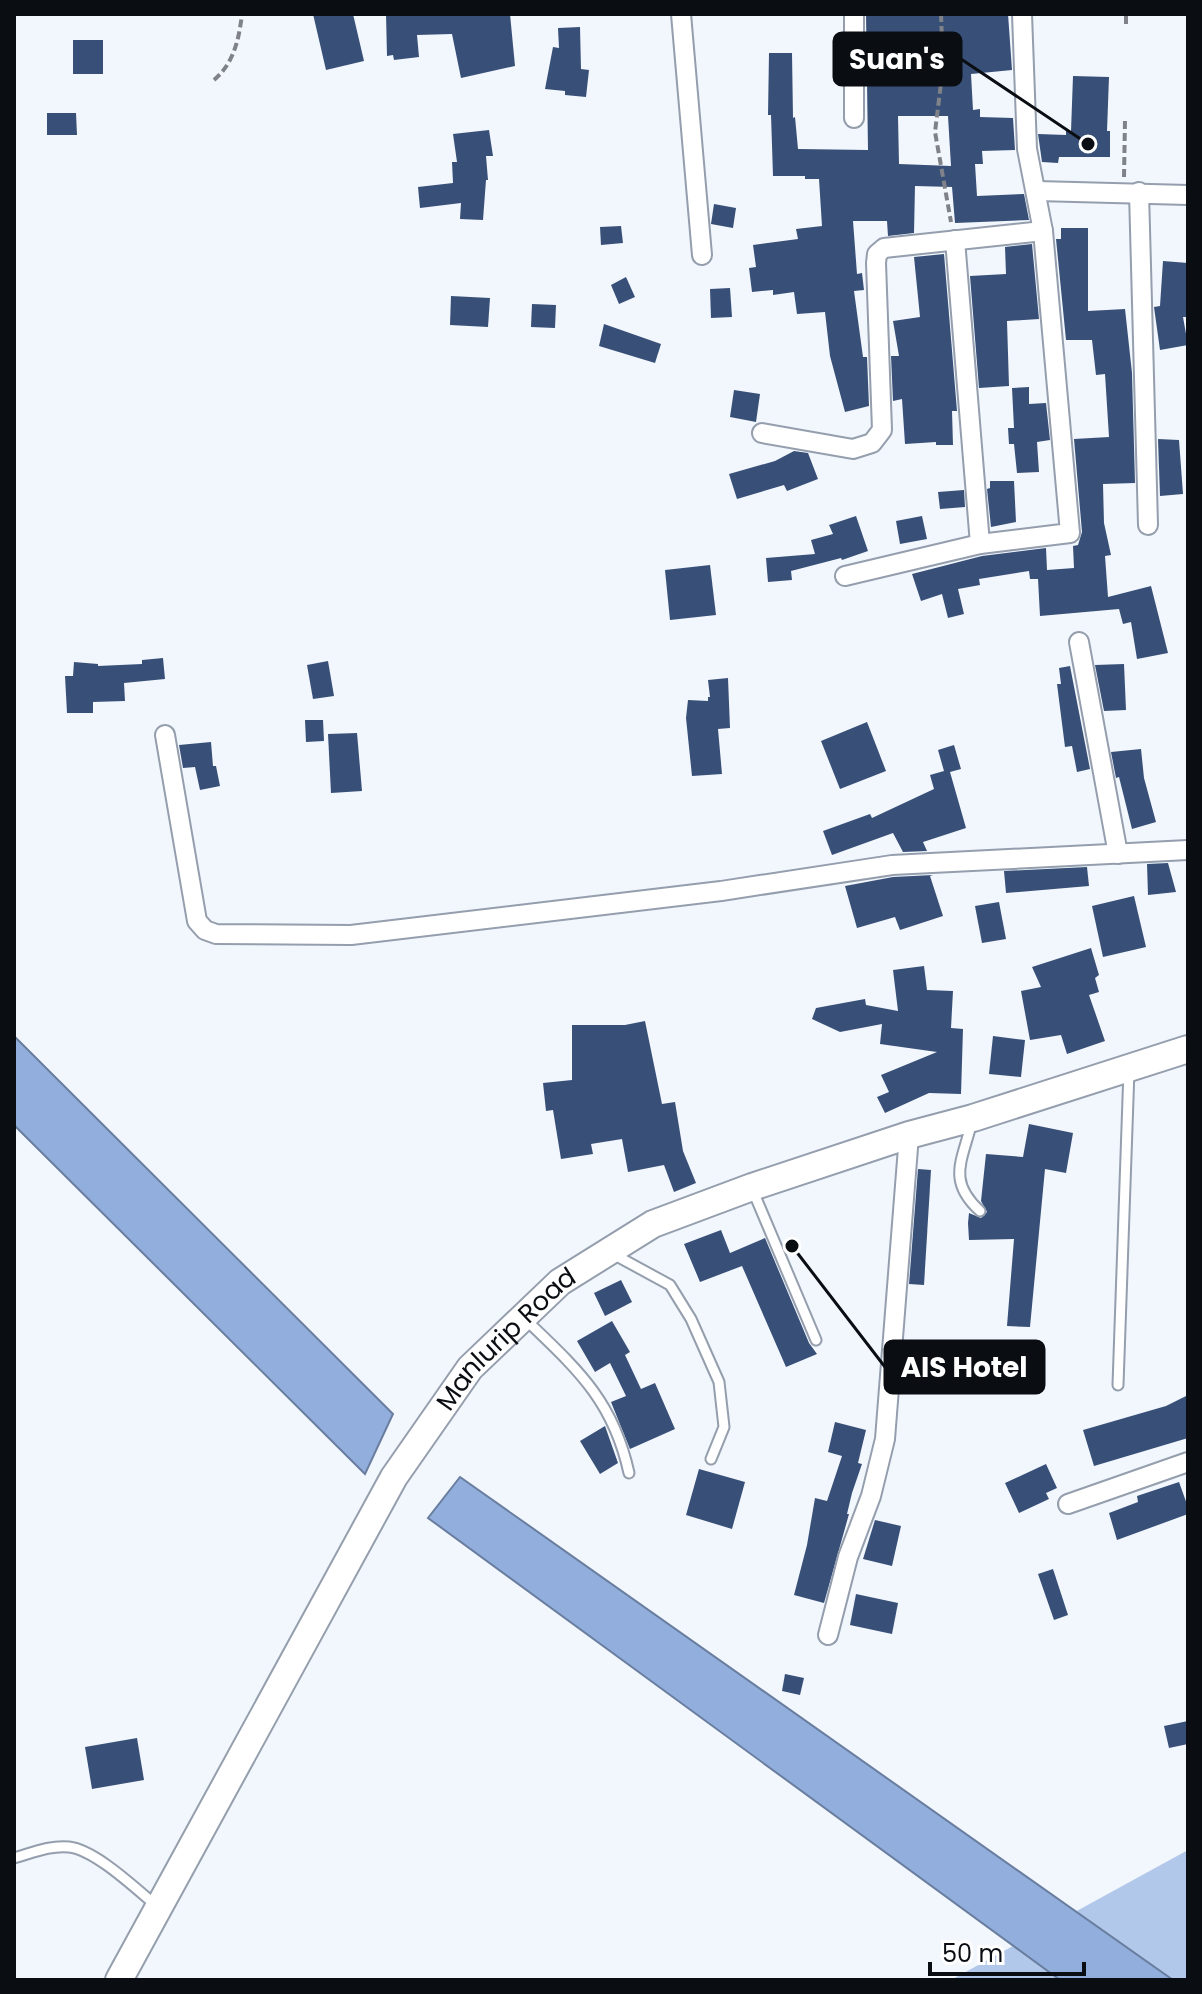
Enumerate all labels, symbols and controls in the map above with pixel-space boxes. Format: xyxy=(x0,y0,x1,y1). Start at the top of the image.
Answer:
callout: Suan's xyxy=(834,33,961,85)
text: Suan's xyxy=(849,40,945,79)
street label: Manlurip Road xyxy=(428,1259,583,1418)
callout: AIS Hotel xyxy=(885,1341,1044,1393)
text: AIS Hotel xyxy=(900,1348,1028,1387)
scale bar xyxy=(930,1926,1084,1976)
text: 50 m xyxy=(942,1937,1003,1970)

